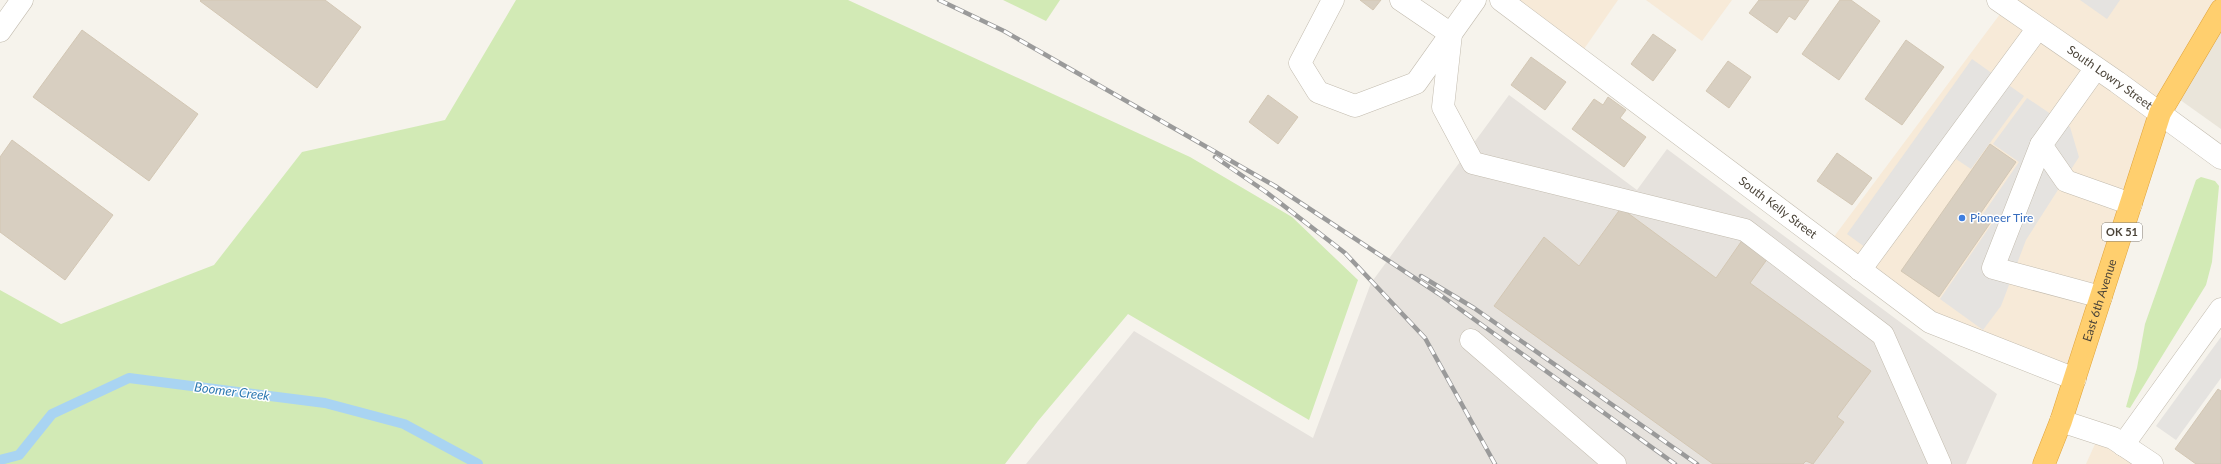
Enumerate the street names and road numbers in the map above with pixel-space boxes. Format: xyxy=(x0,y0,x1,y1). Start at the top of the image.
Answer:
street label: South Lowry Street xyxy=(2064,42,2156,113)
street label: South Kelly Street xyxy=(1736,173,1821,242)
road number: OK 51 xyxy=(2102,223,2142,241)
street label: East 6th Avenue xyxy=(2079,257,2120,343)

